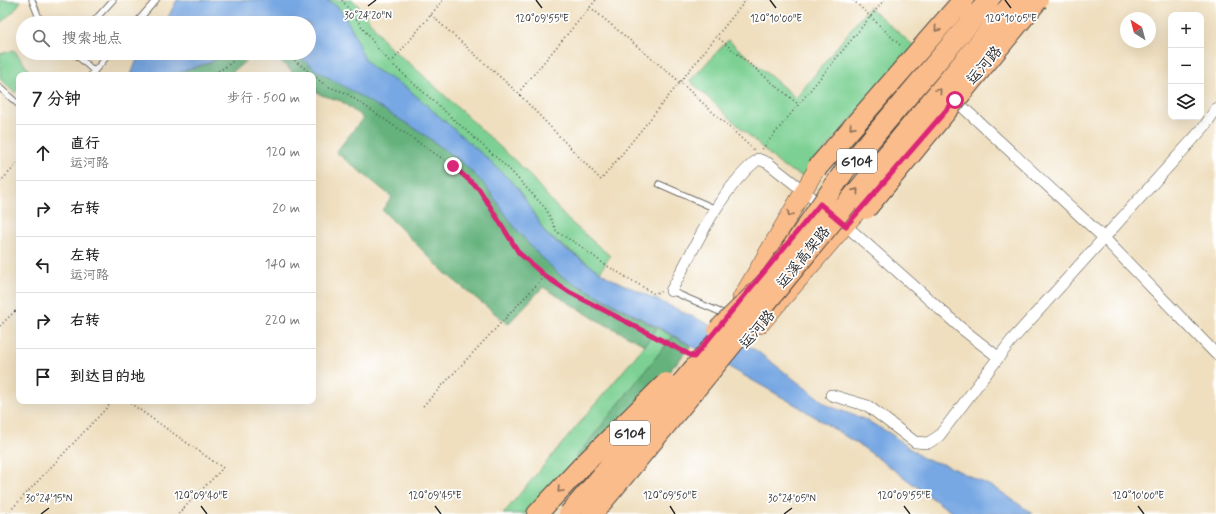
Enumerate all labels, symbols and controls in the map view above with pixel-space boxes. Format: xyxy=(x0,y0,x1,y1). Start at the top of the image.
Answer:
text: 30°24'20"N xyxy=(344,9,392,23)
text: 120°09'55"E xyxy=(515,12,569,26)
text: 120°10'00"E xyxy=(750,12,802,26)
text: 120°10'05"E xyxy=(985,12,1037,26)
north arrow xyxy=(1120,12,1156,48)
map controls xyxy=(1168,12,1204,120)
button: + xyxy=(1168,12,1204,48)
search box xyxy=(16,16,316,60)
one-way arrow xyxy=(935,25,942,32)
icon: search xyxy=(30,27,52,49)
text: 搜索地点 xyxy=(62,29,122,49)
street label: 运河路 xyxy=(963,42,1007,89)
button: − xyxy=(1168,48,1204,84)
button: layers xyxy=(1168,84,1204,120)
text: 7 分钟 xyxy=(32,88,81,110)
one-way arrow xyxy=(934,88,941,95)
text: 步行 · 500 m xyxy=(227,90,300,107)
route start xyxy=(946,91,964,109)
one-way arrow xyxy=(849,123,856,130)
text: 直行 xyxy=(70,134,100,154)
icon: ahead xyxy=(32,142,54,164)
text: 120 m xyxy=(266,144,300,161)
road number: G104 xyxy=(837,149,877,173)
text: 运河路 xyxy=(70,155,109,172)
route end xyxy=(444,157,462,175)
one-way arrow xyxy=(852,189,859,196)
icon: right xyxy=(32,198,54,220)
text: 右转 xyxy=(70,199,100,219)
text: 20 m xyxy=(272,200,300,217)
one-way arrow xyxy=(788,209,795,217)
street label: 运溪高架路 xyxy=(772,222,835,293)
text: 左转 xyxy=(70,246,100,266)
icon: left xyxy=(32,254,54,276)
text: 140 m xyxy=(265,256,300,273)
text: 运河路 xyxy=(70,267,109,284)
street label: 运河路 xyxy=(736,306,780,353)
icon: right xyxy=(32,310,54,332)
text: 右转 xyxy=(70,311,100,331)
text: 220 m xyxy=(265,312,300,329)
icon: arrive xyxy=(32,366,54,388)
text: 到达目的地 xyxy=(70,367,145,387)
road number: G104 xyxy=(610,421,650,445)
one-way arrow xyxy=(558,486,565,493)
text: 120°09'40"E xyxy=(174,489,228,503)
text: 120°09'45"E xyxy=(408,489,462,503)
text: 120°09'50"E xyxy=(643,489,697,503)
text: 120°09'55"E xyxy=(877,489,931,503)
text: 120°10'00"E xyxy=(1112,489,1164,503)
text: 30°24'15"N xyxy=(26,492,73,506)
text: 30°24'05"N xyxy=(768,492,816,506)

